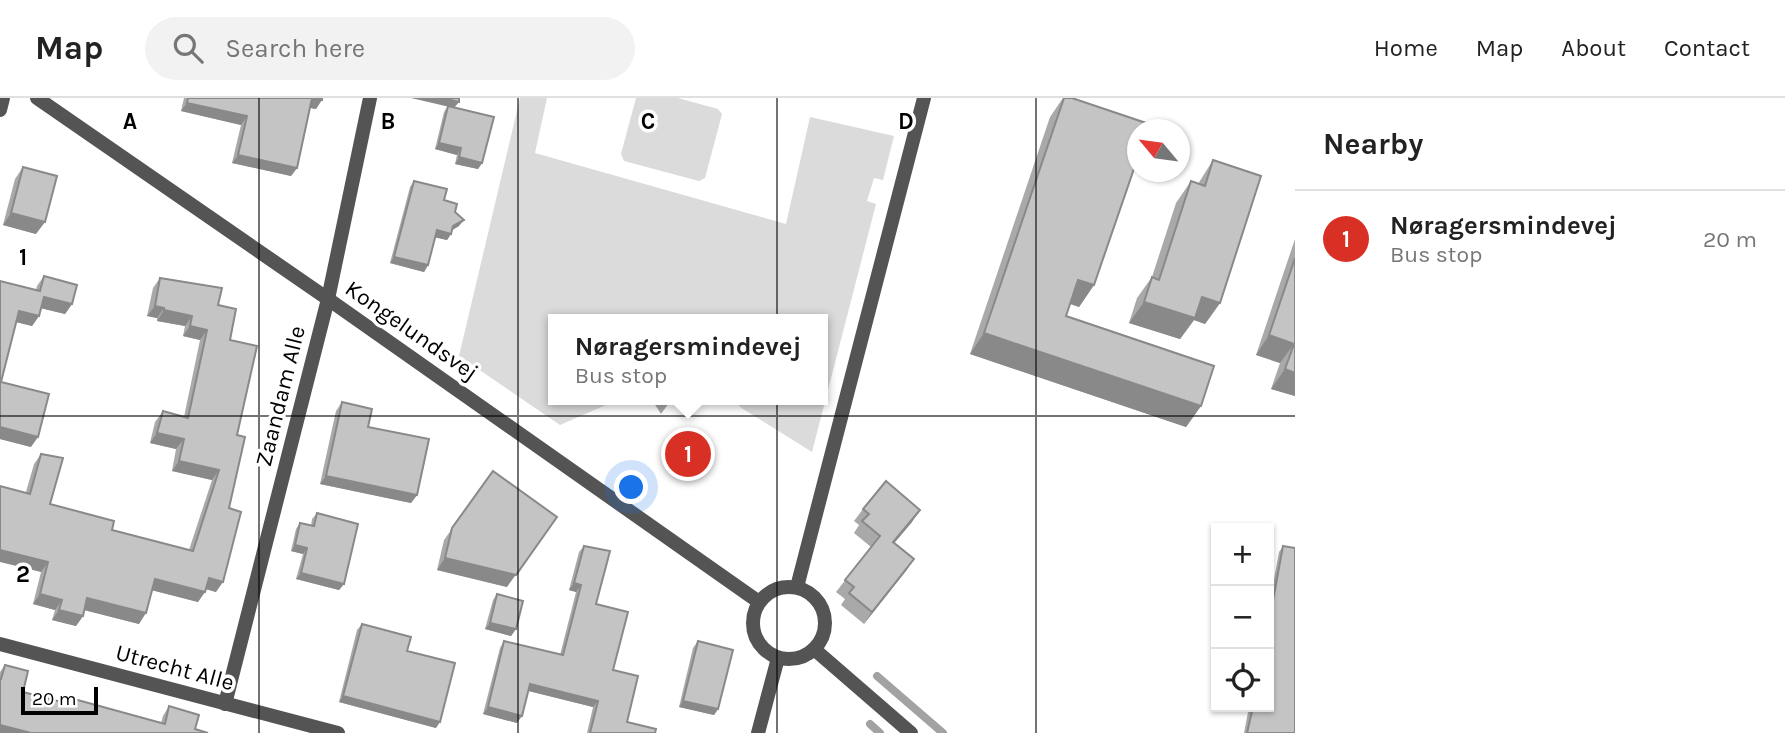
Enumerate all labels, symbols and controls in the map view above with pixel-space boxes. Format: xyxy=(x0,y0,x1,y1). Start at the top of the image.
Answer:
search box xyxy=(145,17,635,80)
text: Map xyxy=(35,29,103,67)
icon: search xyxy=(169,29,207,67)
text: Search here xyxy=(225,33,365,64)
text: Home xyxy=(1374,34,1438,62)
text: Map xyxy=(1476,34,1523,62)
text: About xyxy=(1561,34,1626,62)
text: Contact xyxy=(1664,34,1750,62)
text: A xyxy=(123,108,137,135)
text: B xyxy=(381,108,395,135)
text: C xyxy=(641,108,655,135)
text: D xyxy=(898,108,914,135)
north arrow xyxy=(1127,119,1190,182)
text: Nearby xyxy=(1323,126,1423,162)
text: Nøragersmindevej xyxy=(1390,210,1617,241)
text: 1 xyxy=(1342,226,1350,253)
text: 20 m xyxy=(1703,226,1757,253)
text: Bus stop xyxy=(1390,241,1483,268)
text: 1 xyxy=(19,244,27,271)
street label: Kongelundsvej xyxy=(340,275,483,386)
popup xyxy=(548,314,828,405)
street label: Zaandam Alle xyxy=(250,323,311,469)
text: Nøragersmindevej xyxy=(575,331,801,362)
text: Bus stop xyxy=(575,362,667,389)
pin: 1 xyxy=(665,428,711,480)
your location xyxy=(614,470,648,504)
map controls xyxy=(1211,523,1274,712)
button: + xyxy=(1211,523,1274,586)
text: 2 xyxy=(16,561,30,588)
button: − xyxy=(1211,586,1274,649)
street label: Utrecht Alle xyxy=(113,639,237,696)
button: locate xyxy=(1211,649,1274,712)
scale bar xyxy=(21,684,98,716)
text: 20 m xyxy=(32,688,77,710)

